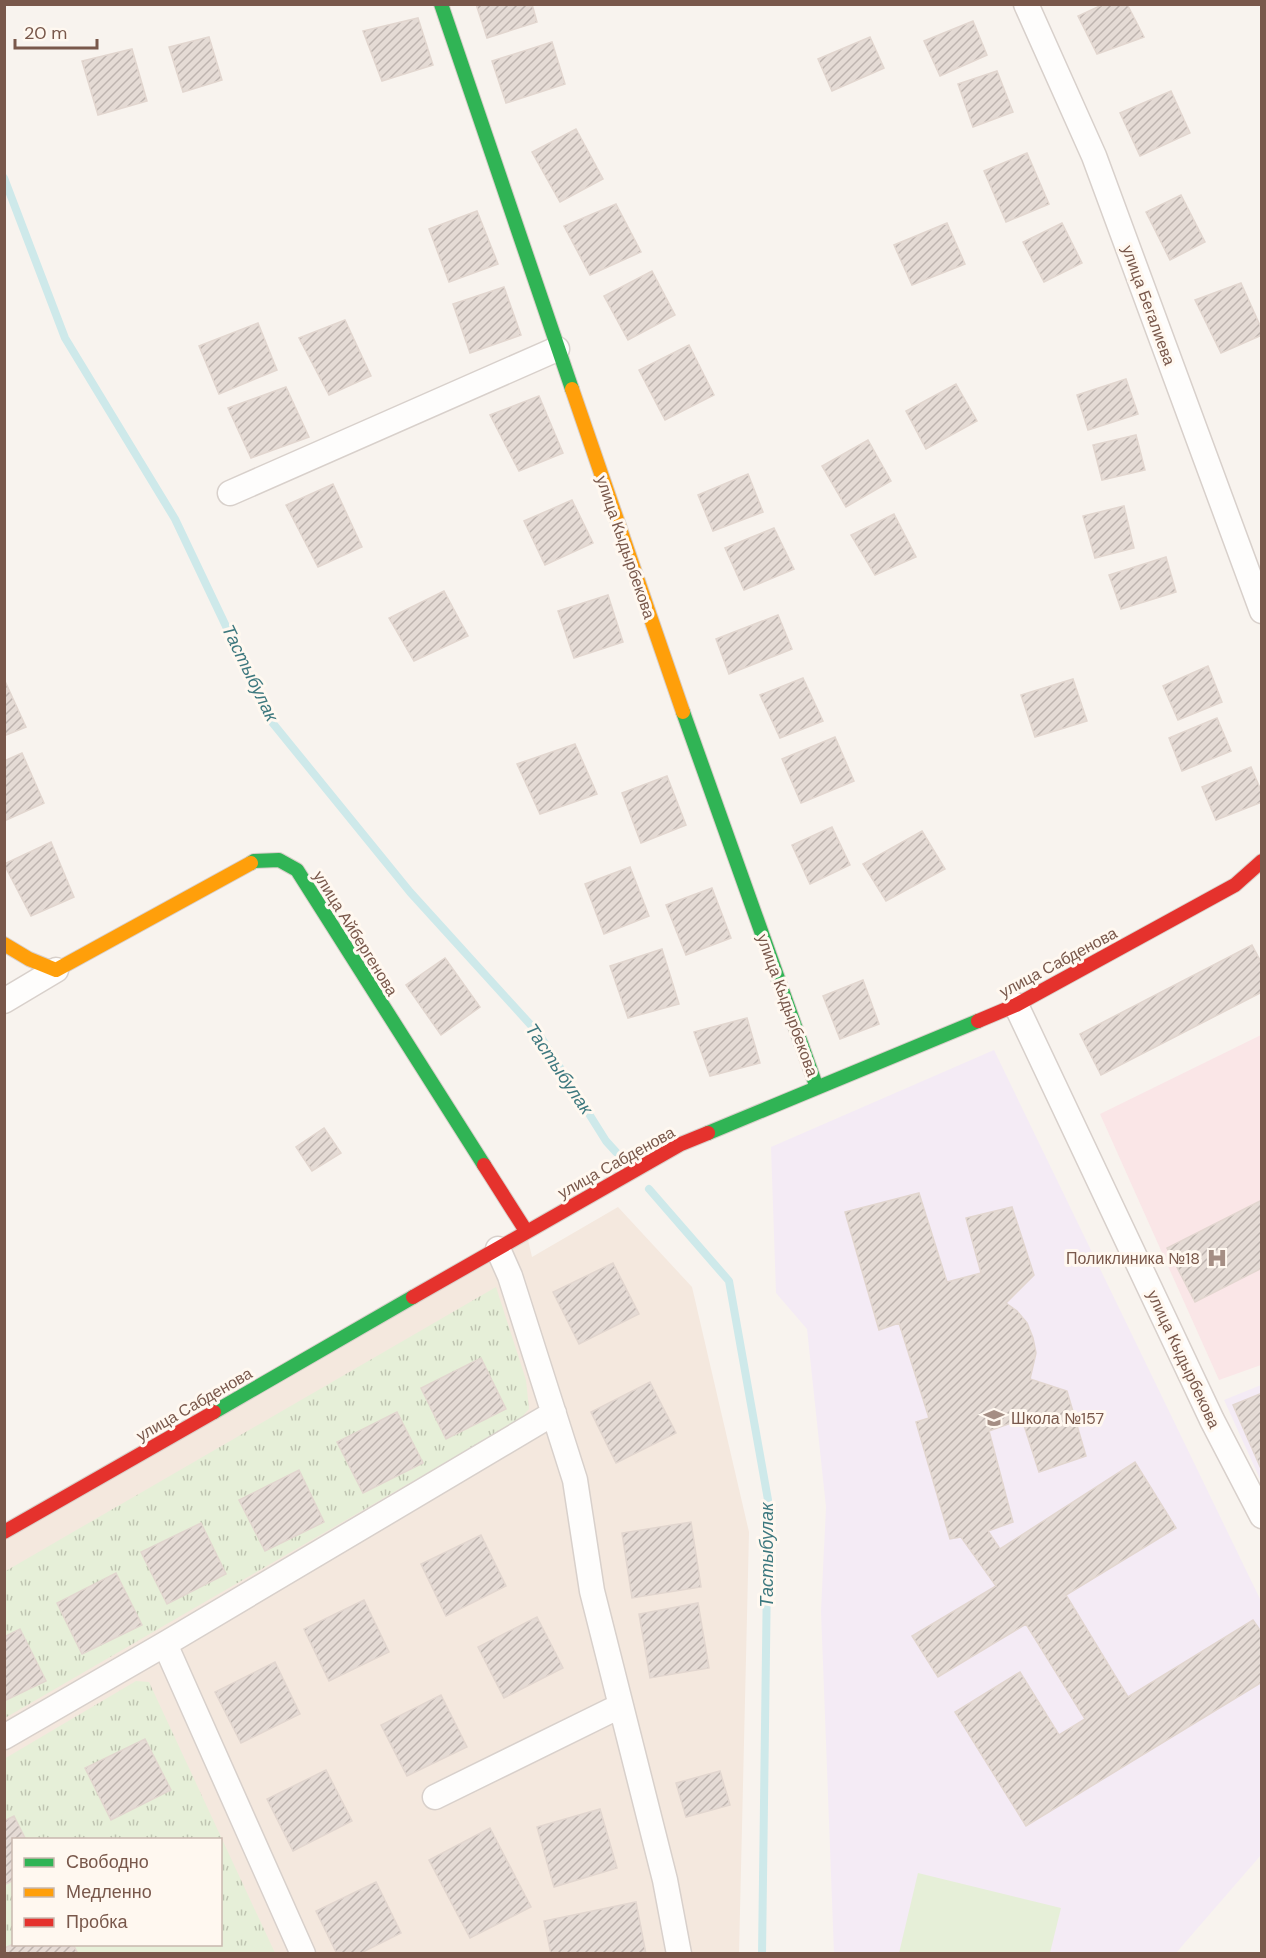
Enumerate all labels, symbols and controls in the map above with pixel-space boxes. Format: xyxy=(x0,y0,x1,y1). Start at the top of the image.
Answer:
scale bar xyxy=(15,12,98,50)
text: 20 m xyxy=(24,21,67,45)
street label: улица Бегалиева xyxy=(1117,242,1180,368)
street label: улица Кыдырбекова xyxy=(591,473,660,622)
water label: Тастыбулак xyxy=(216,621,284,727)
street label: улица Айбергенова xyxy=(309,867,403,1000)
street label: улица Сабденова xyxy=(996,922,1121,1002)
street label: улица Кыдырбекова xyxy=(752,931,823,1079)
water label: Тастыбулак xyxy=(520,1019,599,1120)
street label: улица Сабденова xyxy=(554,1122,678,1203)
hospital icon: Поликлиника №18 xyxy=(1205,1246,1229,1270)
place label: Поликлиника №18 xyxy=(1066,1248,1200,1269)
street label: улица Кыдырбекова xyxy=(1142,1287,1225,1432)
street label: улица Сабденова xyxy=(132,1363,256,1446)
school or university icon: Школа №157 xyxy=(982,1406,1006,1430)
place label: Школа №157 xyxy=(1011,1408,1104,1429)
water label: Тастыбулак xyxy=(755,1501,779,1608)
legend xyxy=(12,1838,222,1946)
text: Свободно xyxy=(66,1850,149,1874)
text: Медленно xyxy=(66,1880,152,1904)
text: Пробка xyxy=(66,1910,129,1934)

